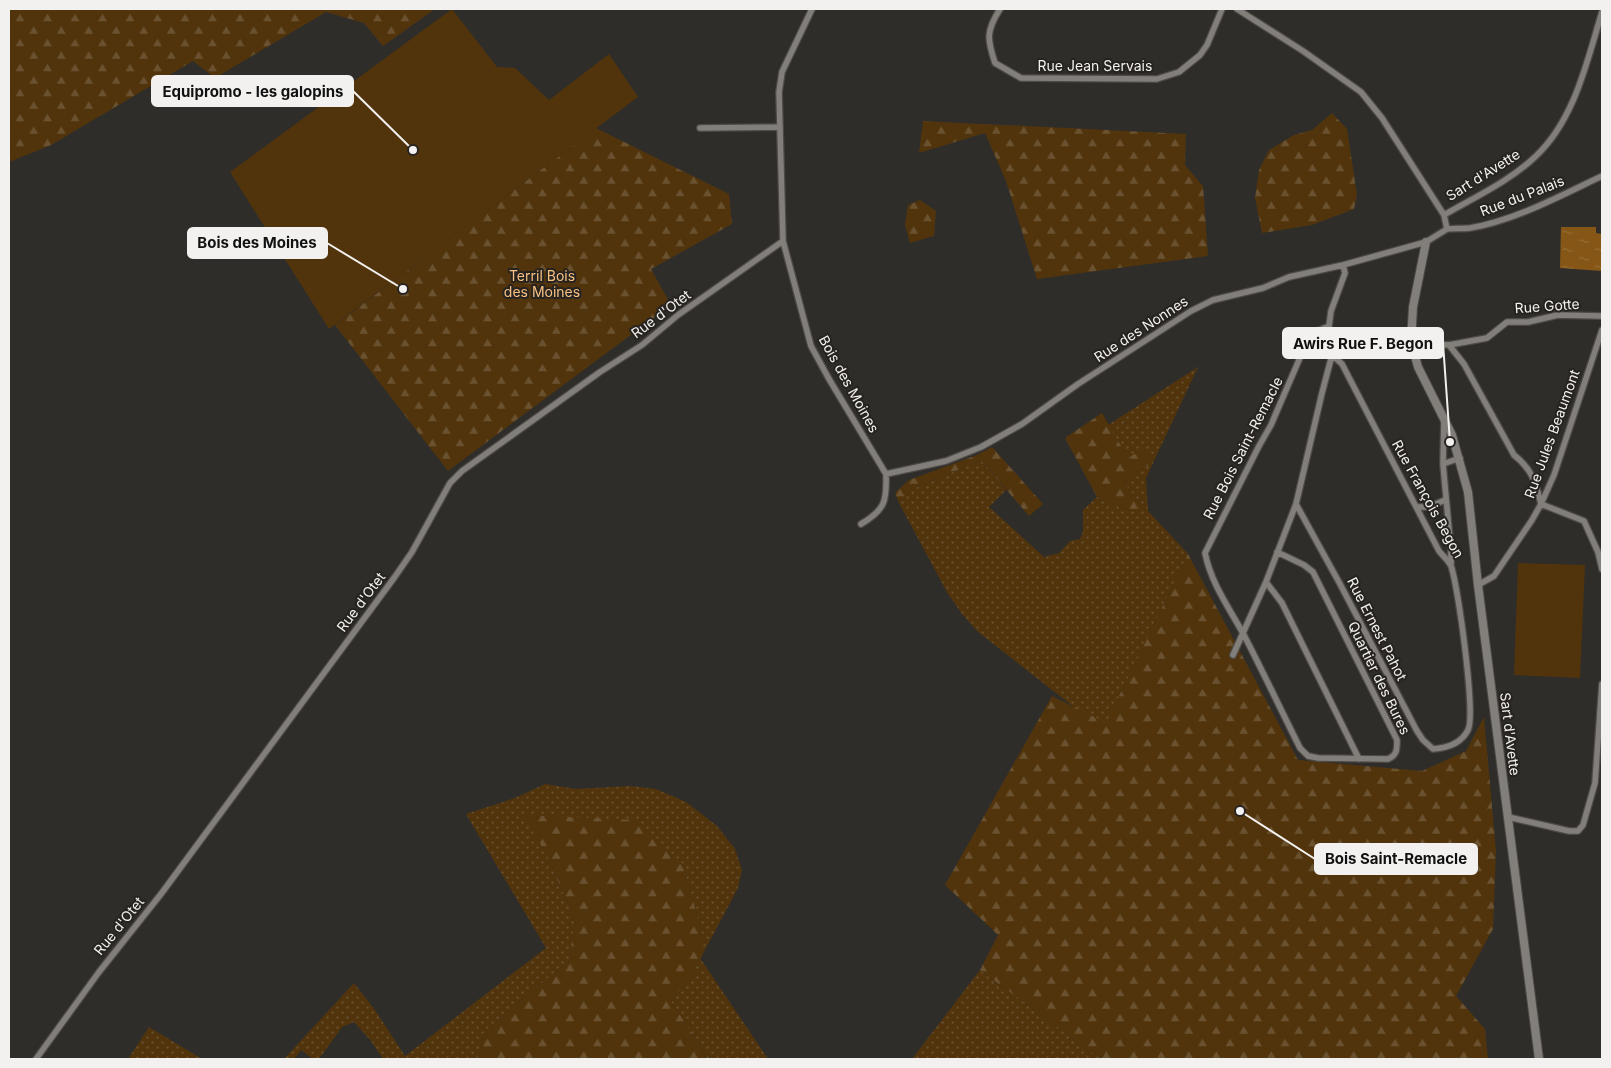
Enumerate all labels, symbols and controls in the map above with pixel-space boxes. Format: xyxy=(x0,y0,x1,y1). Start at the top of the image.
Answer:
street label: Rue Jean Servais xyxy=(1038,57,1152,74)
callout: Equipromo - les galopins xyxy=(152,76,353,106)
text: Equipromo - les galopins xyxy=(162,82,344,101)
street label: Sart d'Avette xyxy=(1443,145,1523,204)
street label: Rue du Palais xyxy=(1477,172,1566,219)
callout: Bois des Moines xyxy=(188,228,327,258)
text: Bois des Moines xyxy=(197,233,317,252)
park label: Terril Bois des Moines xyxy=(504,267,580,300)
street label: Rue d'Otet xyxy=(628,285,694,341)
street label: Rue des Nonnes xyxy=(1091,292,1191,365)
street label: Rue Gotte xyxy=(1514,295,1580,316)
callout: Awirs Rue F. Begon xyxy=(1283,328,1443,358)
street label: Bois des Moines xyxy=(816,332,883,435)
text: Awirs Rue F. Begon xyxy=(1293,334,1433,353)
street label: Rue Jules Beaumont xyxy=(1520,367,1583,500)
street label: Rue Bois Saint-Remacle xyxy=(1199,374,1286,522)
street label: Rue François Begon xyxy=(1389,437,1468,561)
street label: Rue d'Otet xyxy=(333,568,389,635)
street label: Rue Ernest Pahot xyxy=(1344,574,1411,684)
street label: Quartier des Bures xyxy=(1345,618,1414,737)
street label: Sart d'Avette xyxy=(1497,691,1524,777)
callout: Bois Saint-Remacle xyxy=(1315,844,1477,874)
text: Bois Saint-Remacle xyxy=(1325,849,1467,868)
street label: Rue d'Otet xyxy=(90,893,148,958)

